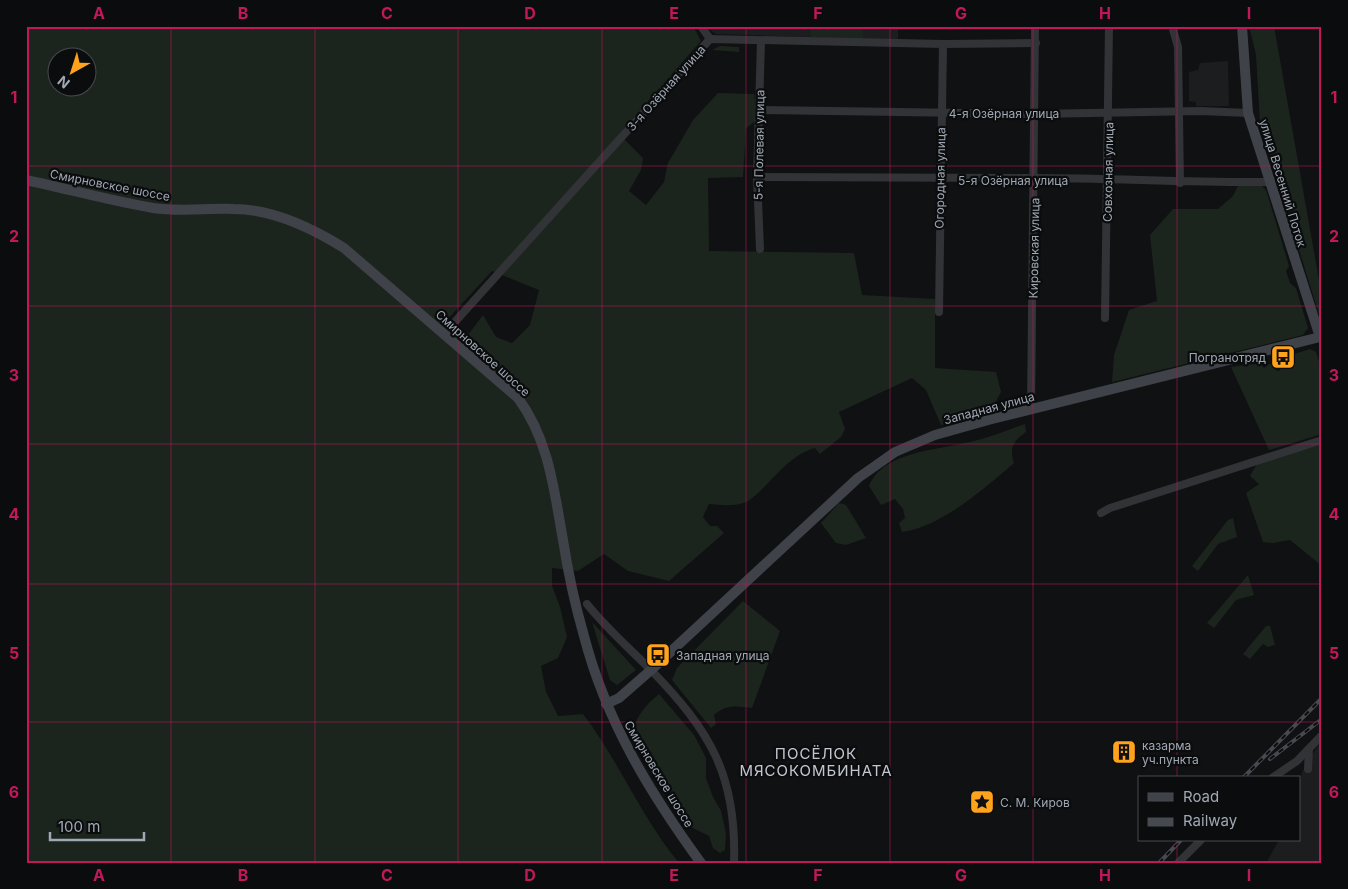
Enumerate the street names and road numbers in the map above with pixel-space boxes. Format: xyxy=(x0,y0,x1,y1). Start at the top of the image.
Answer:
street label: 3-я Озёрная улица xyxy=(623,42,709,134)
street label: 5-я Полевая улица xyxy=(751,90,767,200)
street label: 4-я Озёрная улица xyxy=(949,106,1059,121)
street label: улица Весенний Поток xyxy=(1256,117,1310,249)
street label: Совхозная улица xyxy=(1100,122,1116,222)
street label: Огородная улица xyxy=(932,127,948,229)
street label: Смирновское шоссе xyxy=(49,166,171,204)
street label: 5-я Озёрная улица xyxy=(958,173,1068,188)
street label: Кировская улица xyxy=(1026,198,1042,298)
street label: Смирновское шоссе xyxy=(433,307,533,399)
street label: Западная улица xyxy=(942,389,1036,427)
street label: Смирновское шоссе xyxy=(621,718,697,830)

